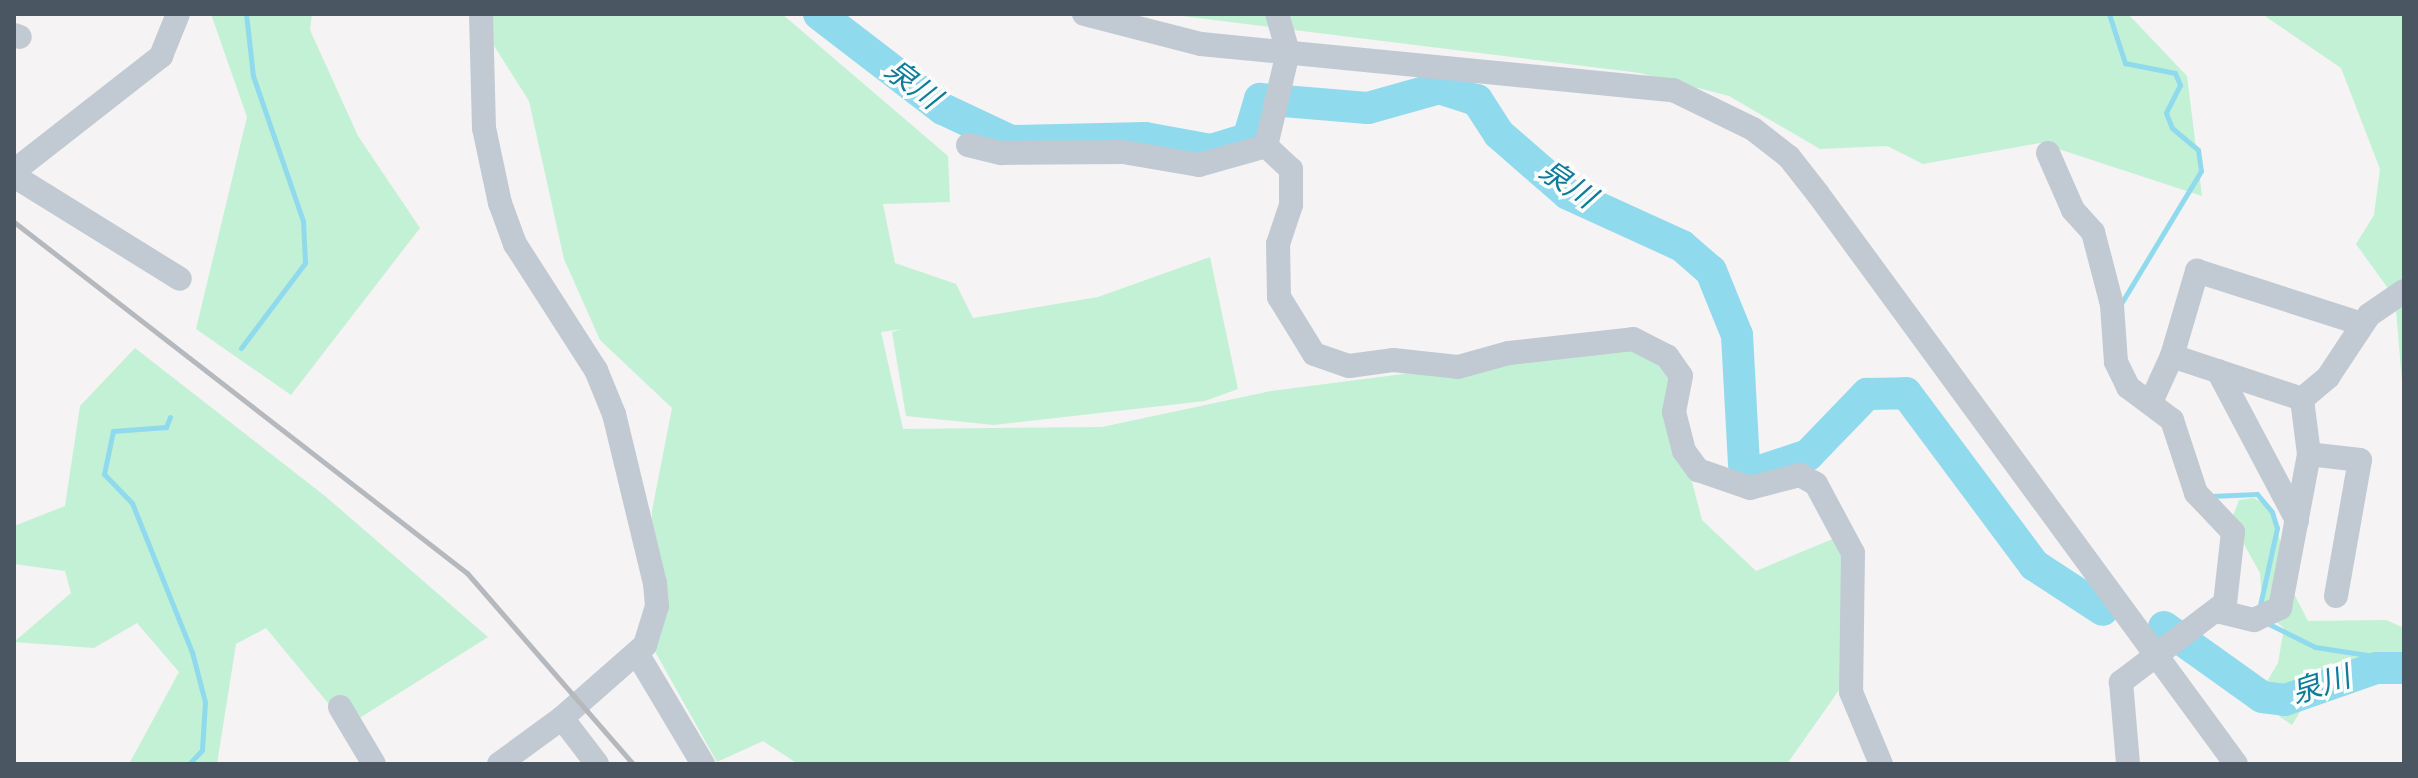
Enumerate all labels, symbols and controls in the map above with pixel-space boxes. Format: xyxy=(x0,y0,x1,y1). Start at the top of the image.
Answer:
water label: 泉川 xyxy=(877,53,947,117)
water label: 泉川 xyxy=(1532,153,1602,217)
water label: 泉川 xyxy=(2287,660,2355,712)

